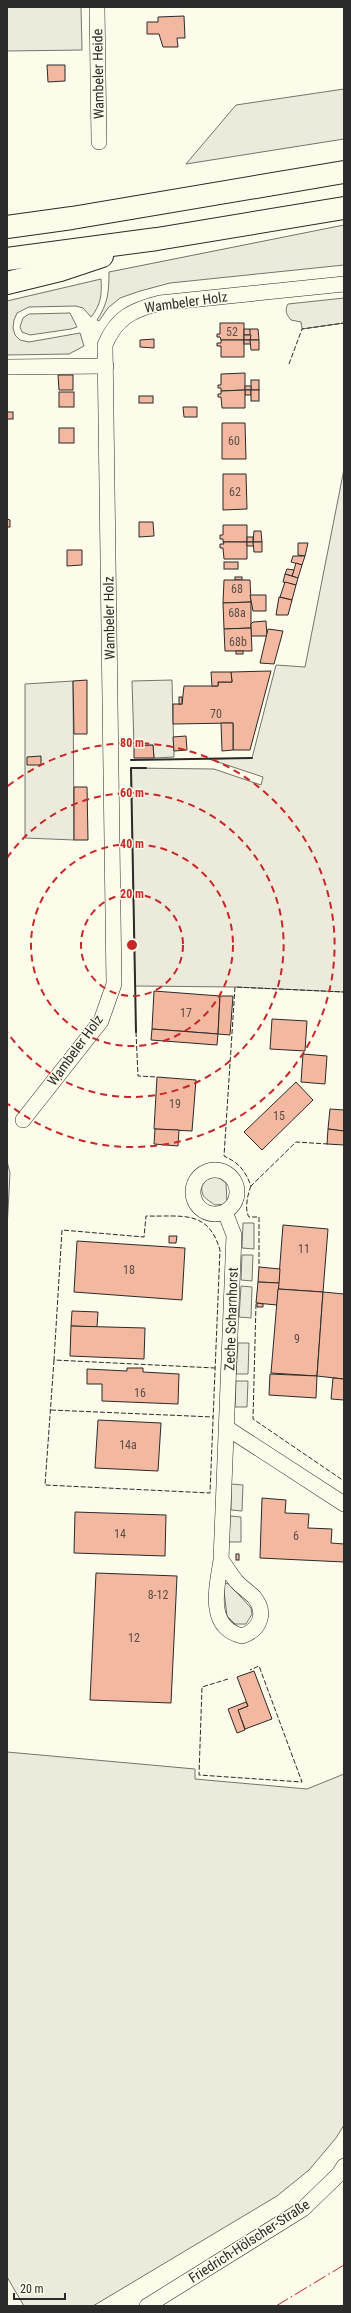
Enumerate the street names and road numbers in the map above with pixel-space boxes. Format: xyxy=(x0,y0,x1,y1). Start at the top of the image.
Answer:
street label: Wambeler Heide xyxy=(89,28,107,119)
street label: Wambeler Holz xyxy=(144,288,228,316)
street label: Wambeler Holz xyxy=(100,576,118,660)
street label: Wambeler Holz xyxy=(44,1012,106,1088)
street label: Zeche Scharnhorst xyxy=(221,1267,241,1371)
street label: Friedrich-Hölscher-Straße xyxy=(186,2196,313,2286)

